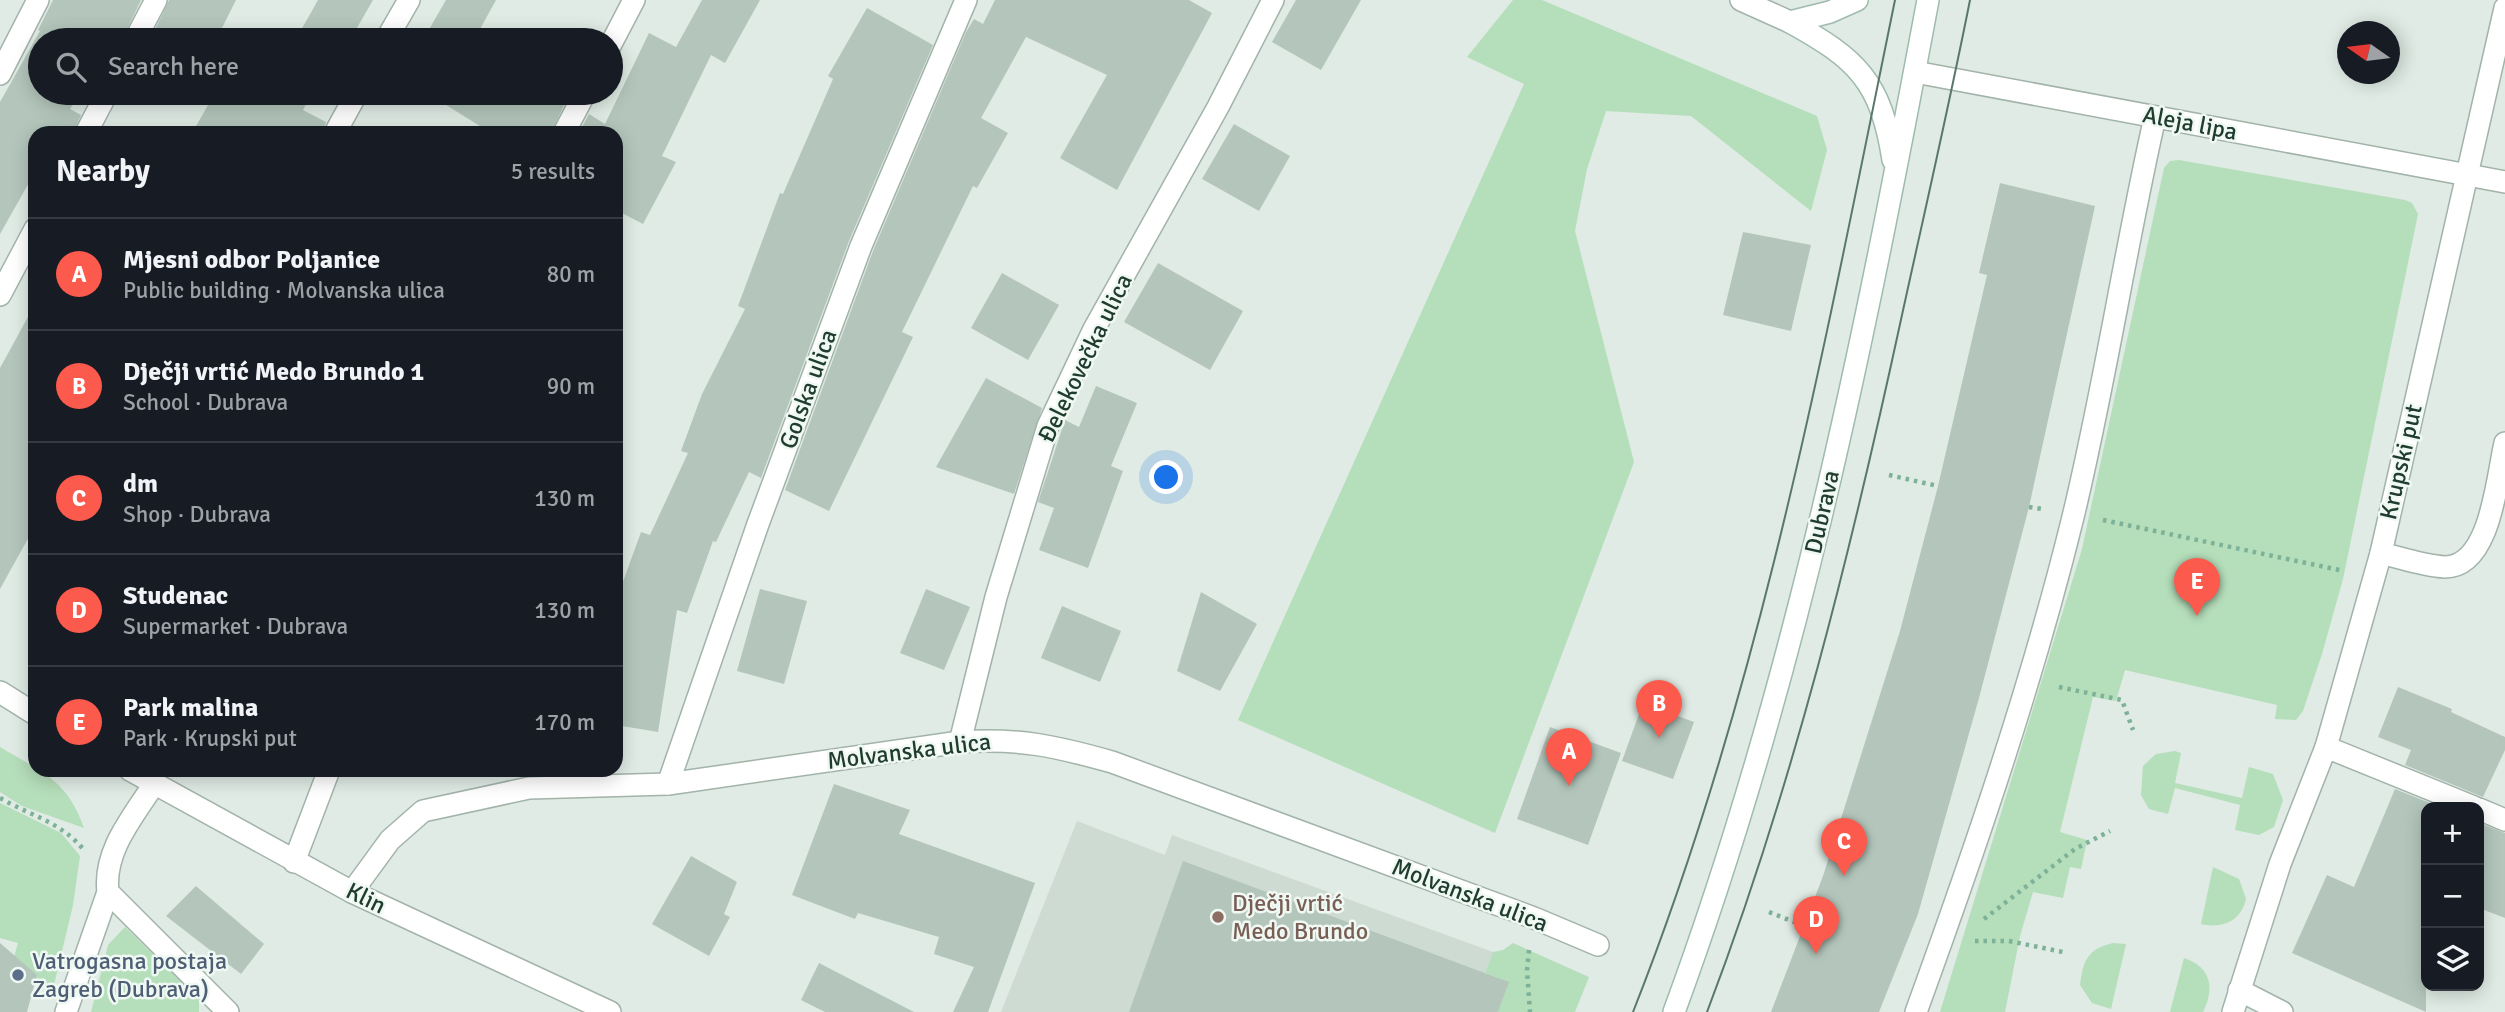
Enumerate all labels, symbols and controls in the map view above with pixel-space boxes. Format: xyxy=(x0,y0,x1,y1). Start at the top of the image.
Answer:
north arrow xyxy=(2337,21,2400,84)
search box xyxy=(28,28,623,105)
icon: search xyxy=(52,48,90,86)
text: Search here xyxy=(108,51,239,83)
street label: Aleja lipa xyxy=(2140,99,2240,147)
text: Nearby xyxy=(56,153,150,190)
text: 5 results xyxy=(511,157,595,186)
text: Mjesni odbor Poljanice xyxy=(123,244,380,276)
text: A xyxy=(72,260,86,289)
text: 80 m xyxy=(547,260,595,289)
street label: Đelekovečka ulica xyxy=(1031,269,1139,447)
text: Public building · Molvanska ulica xyxy=(123,276,445,305)
street label: Golska ulica xyxy=(773,325,843,453)
text: Dječji vrtić Medo Brundo 1 xyxy=(123,356,424,388)
text: B xyxy=(72,372,86,401)
text: 90 m xyxy=(547,372,595,401)
text: School · Dubrava xyxy=(123,388,288,417)
street label: Krupski put xyxy=(2373,401,2429,523)
your location xyxy=(1149,460,1183,494)
street label: Dubrava xyxy=(1798,467,1846,557)
text: dm xyxy=(123,468,158,500)
text: C xyxy=(72,484,86,513)
text: 130 m xyxy=(534,484,595,513)
text: Shop · Dubrava xyxy=(123,500,271,529)
pin: E xyxy=(2174,558,2220,616)
text: Studenac xyxy=(123,580,228,612)
text: D xyxy=(71,596,87,625)
text: 130 m xyxy=(534,596,595,625)
text: Supermarket · Dubrava xyxy=(123,612,348,641)
pin: B xyxy=(1636,680,1682,738)
text: Park malina xyxy=(123,692,258,724)
text: E xyxy=(72,708,86,737)
text: 170 m xyxy=(534,708,595,737)
text: Park · Krupski put xyxy=(123,724,297,753)
street label: Molvanska ulica xyxy=(825,726,993,776)
pin: A xyxy=(1546,728,1592,786)
map controls xyxy=(2421,802,2484,991)
button: + xyxy=(2421,802,2484,865)
pin: C xyxy=(1821,818,1867,876)
street label: Molvanska ulica xyxy=(1388,851,1552,939)
button: − xyxy=(2421,865,2484,928)
street label: Klin xyxy=(341,876,391,920)
place label: Dječji vrtić Medo Brundo xyxy=(1232,888,1368,946)
pin: D xyxy=(1793,896,1839,954)
marker: Dječji vrtić Medo Brundo xyxy=(1210,909,1226,925)
button: layers xyxy=(2421,928,2484,991)
place label: Vatrogasna postaja Zagreb (Dubrava) xyxy=(32,946,227,1004)
marker: Vatrogasna postaja Zagreb (Dubrava) xyxy=(10,967,26,983)

